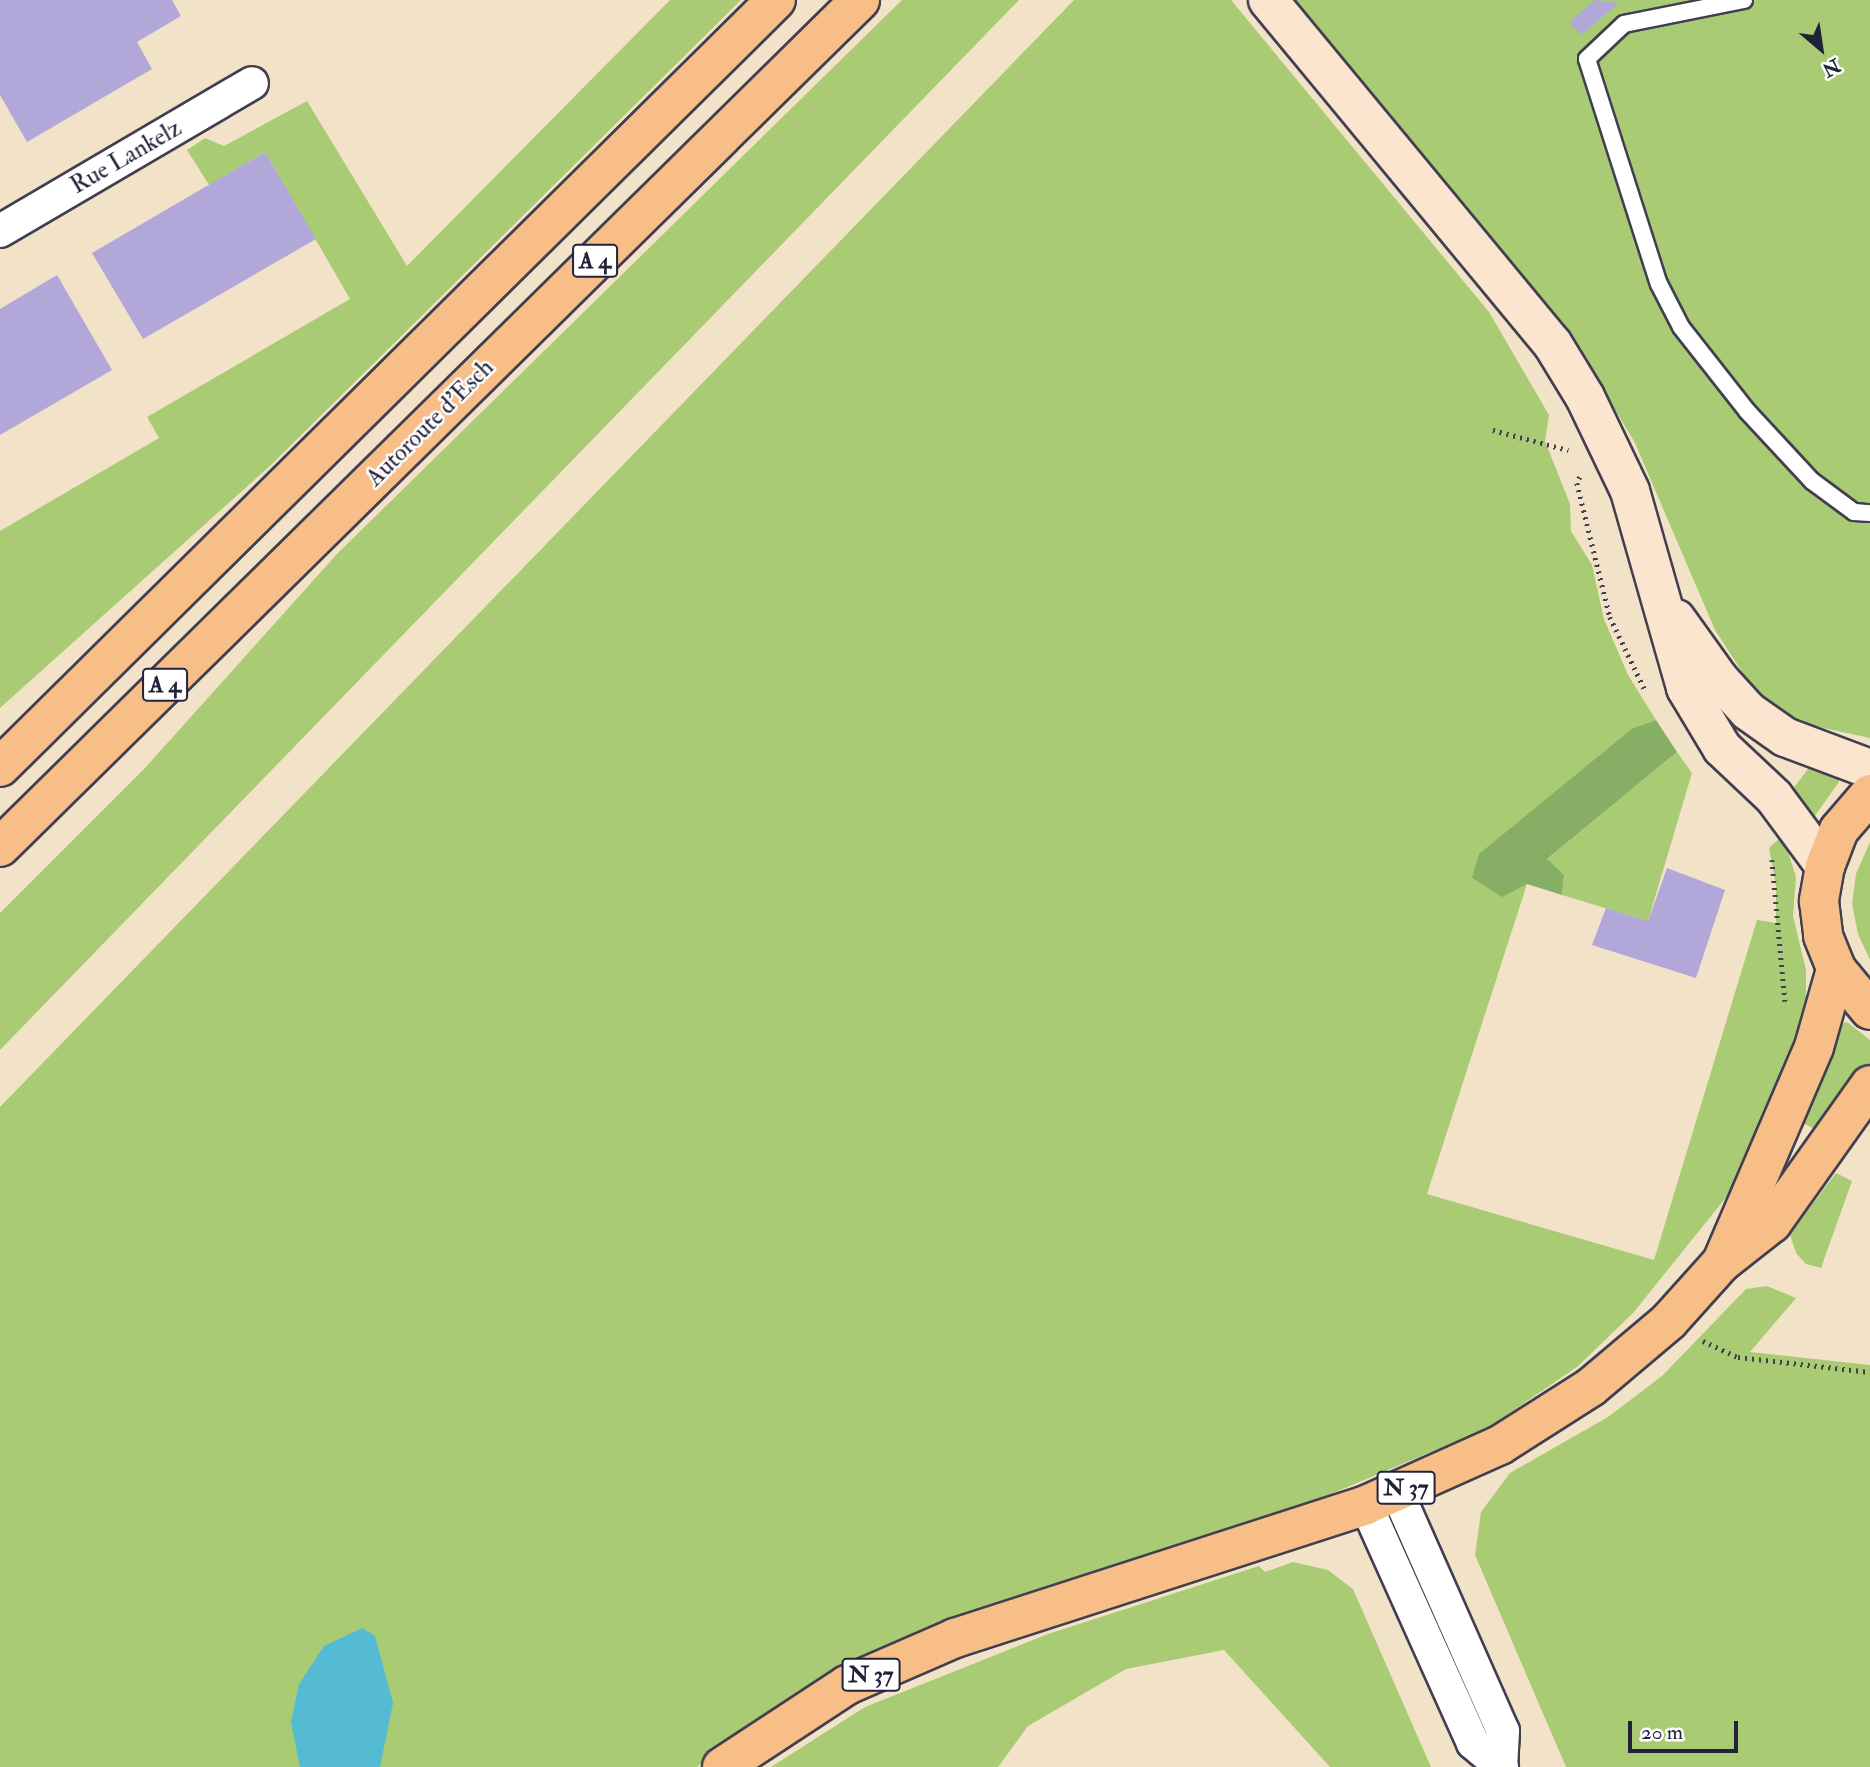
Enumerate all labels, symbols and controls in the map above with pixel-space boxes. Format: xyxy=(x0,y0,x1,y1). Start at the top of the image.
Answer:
north arrow xyxy=(1786,14,1856,84)
text: N xyxy=(1818,53,1844,82)
street label: Rue Lankelz xyxy=(66,114,186,200)
road number: A 4 xyxy=(570,242,620,280)
street label: Autoroute d'Esch xyxy=(360,353,500,493)
road number: A 4 xyxy=(140,666,190,705)
road number: N 37 xyxy=(1376,1469,1436,1508)
road number: N 37 xyxy=(841,1656,901,1694)
scale bar xyxy=(1632,1708,1742,1752)
text: 20 m xyxy=(1641,1719,1683,1746)

